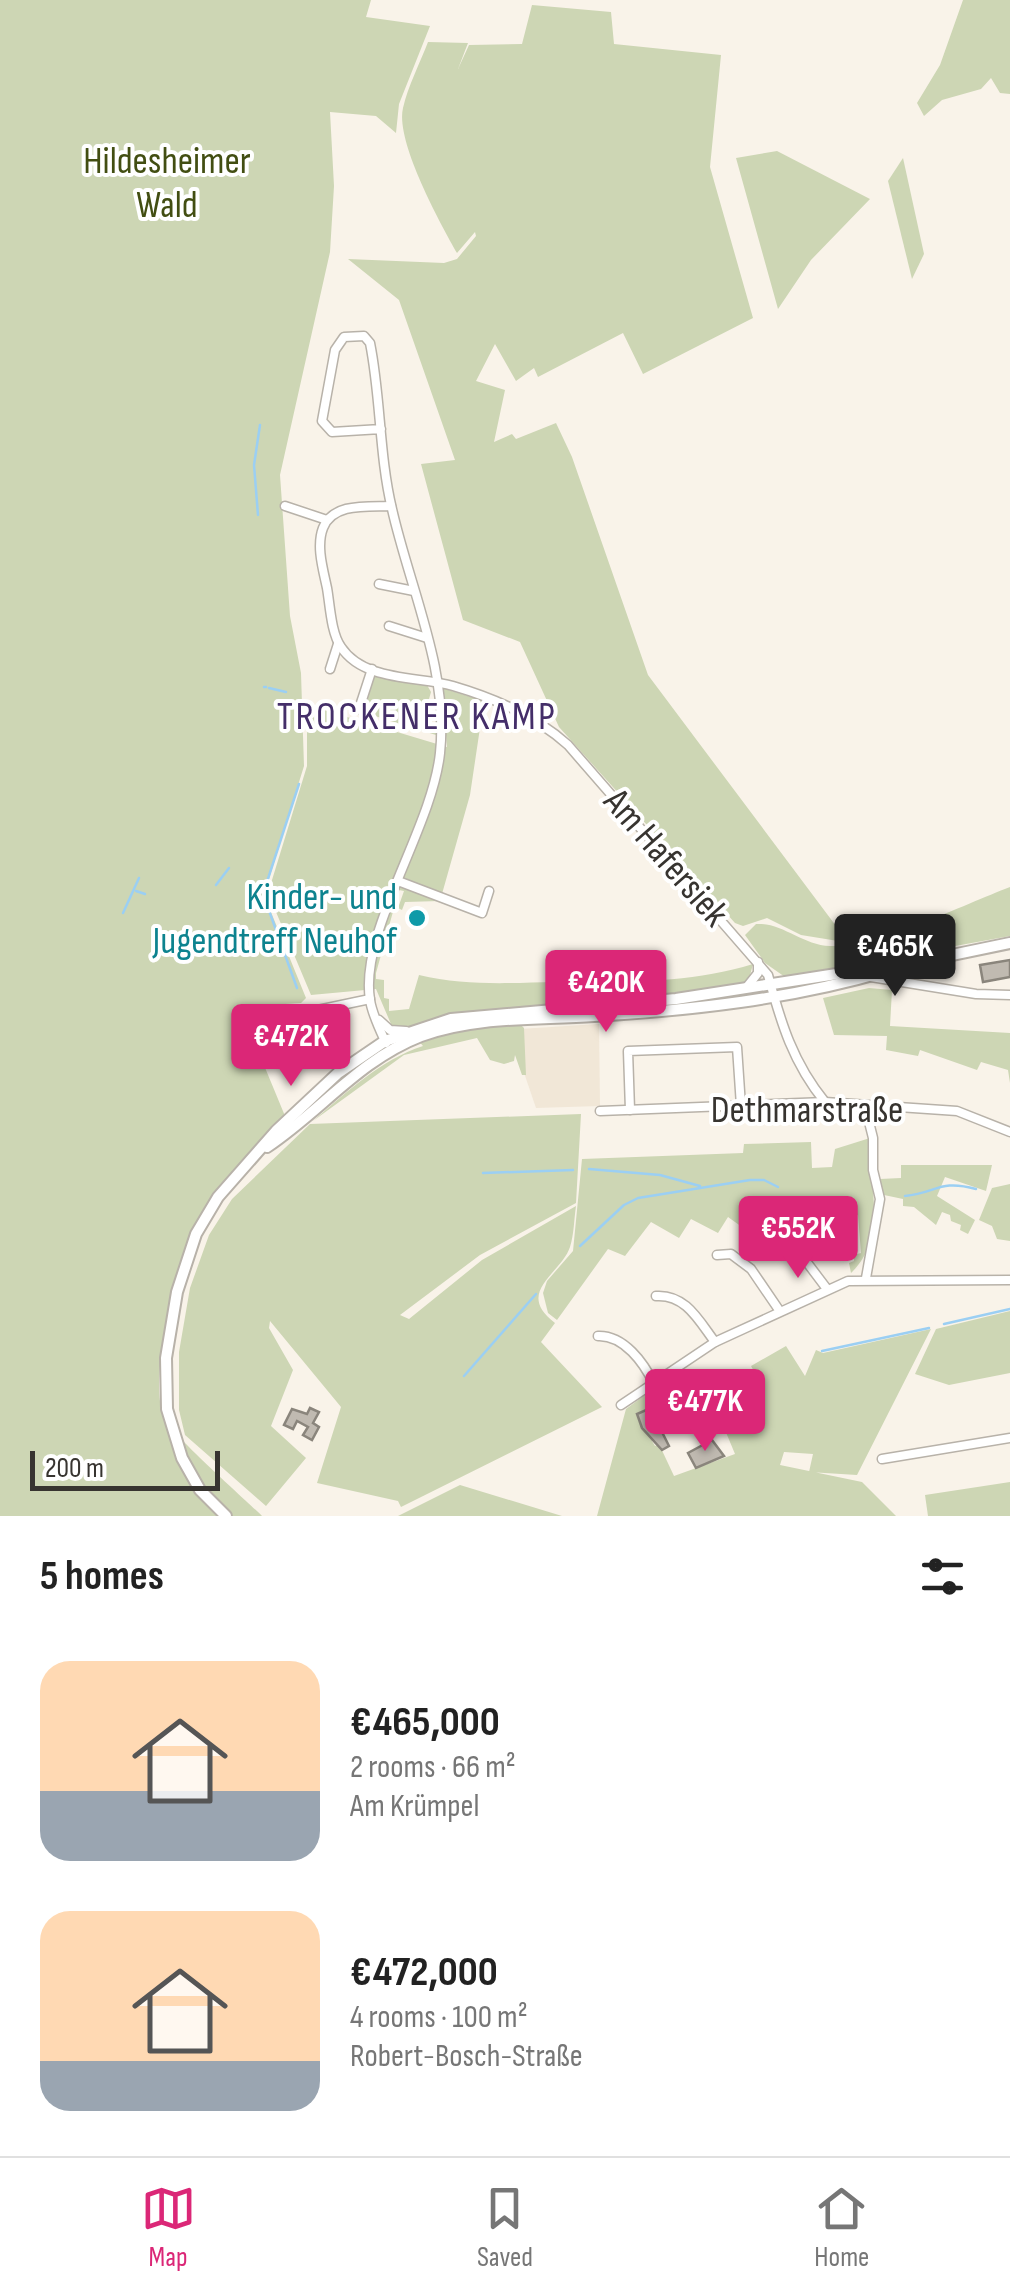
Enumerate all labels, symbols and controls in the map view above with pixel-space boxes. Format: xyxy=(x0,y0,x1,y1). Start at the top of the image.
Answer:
park label: Hildesheimer Wald xyxy=(83,139,251,228)
district label: TROCKENER KAMP xyxy=(277,693,557,741)
street label: Am Hafersiek xyxy=(593,779,738,936)
place label: Kinder- und Jugendtreff Neuhof xyxy=(151,875,398,964)
marker: Kinder- und Jugendtreff Neuhof xyxy=(406,907,428,929)
pin: €465K xyxy=(825,914,965,999)
text: €465K xyxy=(856,927,934,966)
pin: €420K xyxy=(536,950,676,1035)
text: €420K xyxy=(567,963,645,1002)
pin: €472K xyxy=(221,1004,361,1089)
text: €472K xyxy=(253,1017,329,1056)
street label: Dethmarstraße xyxy=(711,1088,903,1133)
pin: €552K xyxy=(728,1196,868,1281)
text: €552K xyxy=(761,1209,835,1248)
pin: €477K xyxy=(635,1369,775,1454)
text: €477K xyxy=(667,1382,743,1421)
scale bar xyxy=(30,1446,220,1490)
text: 200 m xyxy=(45,1452,104,1485)
icon: filters xyxy=(915,1549,970,1604)
text: 5 homes xyxy=(40,1551,164,1602)
text: €465,000 xyxy=(350,1697,500,1748)
icon: home xyxy=(120,1701,240,1821)
text: 2 rooms · 66 m² xyxy=(350,1748,516,1787)
text: Am Krümpel xyxy=(350,1787,479,1826)
text: €472,000 xyxy=(350,1947,498,1998)
icon: home xyxy=(120,1951,240,2071)
text: 4 rooms · 100 m² xyxy=(350,1998,528,2037)
text: Robert-Bosch-Straße xyxy=(350,2037,583,2076)
tab: Map xyxy=(141,2181,196,2274)
tab: Saved xyxy=(477,2181,533,2274)
tab: Home xyxy=(814,2181,869,2274)

